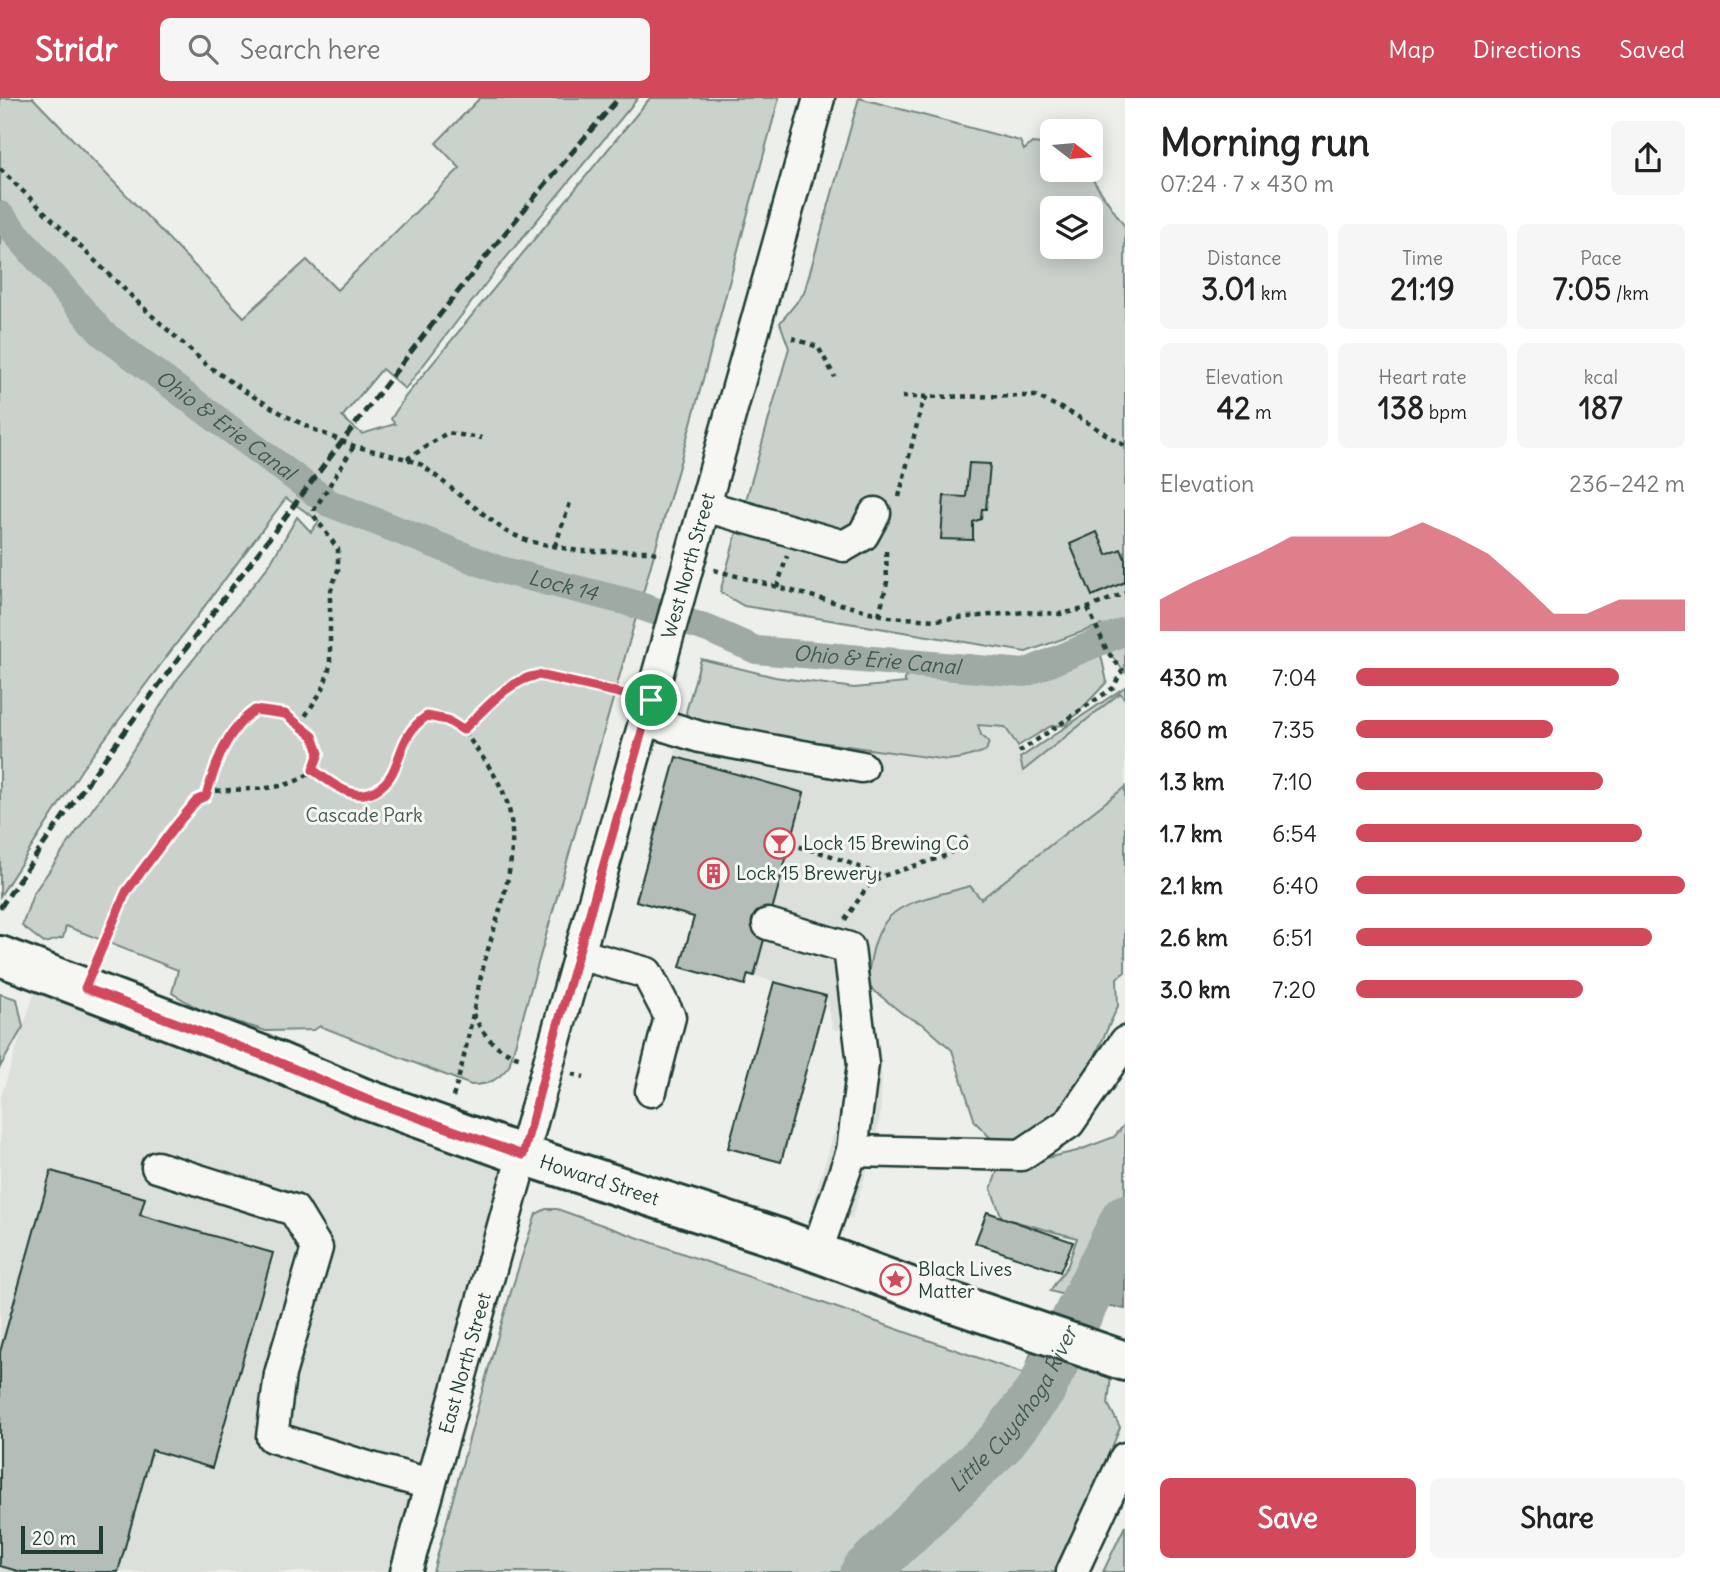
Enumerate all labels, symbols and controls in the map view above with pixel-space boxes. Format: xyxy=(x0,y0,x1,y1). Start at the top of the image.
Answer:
search box xyxy=(160,18,650,81)
text: Stridr xyxy=(35,28,118,70)
icon: search xyxy=(184,30,222,68)
text: Search here xyxy=(240,33,381,66)
text: Map xyxy=(1388,34,1435,64)
text: Directions xyxy=(1473,34,1581,64)
text: Saved xyxy=(1619,34,1685,64)
north arrow xyxy=(1040,119,1102,182)
map controls xyxy=(1040,119,1103,259)
text: Morning run xyxy=(1160,119,1370,166)
button: share xyxy=(1611,121,1685,195)
text: 07:24 · 7 × 430 m xyxy=(1160,169,1334,198)
button: layers xyxy=(1040,196,1103,259)
text: Distance xyxy=(1207,246,1281,270)
text: Time xyxy=(1402,246,1443,270)
text: Pace xyxy=(1580,246,1621,270)
text: 3.01 xyxy=(1201,270,1256,308)
text: 21:19 xyxy=(1390,270,1455,308)
text: 7:05 xyxy=(1553,270,1611,308)
text: km xyxy=(1256,281,1287,305)
text: /km xyxy=(1611,281,1649,305)
water label: Ohio & Erie Canal xyxy=(150,364,303,488)
text: Elevation xyxy=(1205,365,1283,389)
text: Heart rate xyxy=(1378,365,1467,389)
text: kcal xyxy=(1584,365,1618,389)
text: 42 xyxy=(1217,389,1250,427)
text: 138 xyxy=(1378,389,1424,427)
text: 187 xyxy=(1579,389,1623,427)
text: m xyxy=(1250,400,1272,424)
text: bpm xyxy=(1424,400,1467,424)
text: Elevation xyxy=(1160,469,1254,498)
text: 236–242 m xyxy=(1569,469,1685,498)
street label: West North Street xyxy=(656,490,720,641)
water label: Lock 14 xyxy=(526,563,601,607)
water label: Ohio & Erie Canal xyxy=(792,639,964,681)
text: 430 m xyxy=(1160,663,1227,692)
text: 7:04 xyxy=(1272,663,1317,692)
pin xyxy=(621,670,681,730)
icon: arrive xyxy=(632,681,670,719)
text: 860 m xyxy=(1160,715,1227,744)
text: 7:35 xyxy=(1272,715,1315,744)
text: 1.3 km xyxy=(1160,767,1224,796)
text: 7:10 xyxy=(1272,767,1313,796)
park label: Cascade Park xyxy=(305,803,423,827)
text: 1.7 km xyxy=(1160,819,1223,848)
text: 6:54 xyxy=(1272,819,1317,848)
bar icon: Lock 15 Brewing Co xyxy=(763,826,797,860)
place label: Lock 15 Brewing Co xyxy=(803,831,969,855)
building icon: Lock 15 Brewery xyxy=(696,856,730,890)
place label: Lock 15 Brewery xyxy=(736,861,877,885)
text: 2.1 km xyxy=(1160,871,1223,900)
text: 6:40 xyxy=(1272,871,1319,900)
text: 2.6 km xyxy=(1160,923,1228,952)
text: 6:51 xyxy=(1272,923,1313,952)
text: 3.0 km xyxy=(1160,975,1230,1004)
text: 7:20 xyxy=(1272,975,1316,1004)
street label: Howard Street xyxy=(537,1149,662,1210)
place label: Black Lives Matter xyxy=(918,1257,1012,1303)
place icon: Black Lives Matter xyxy=(878,1263,912,1297)
street label: East North Street xyxy=(433,1290,496,1436)
water label: Little Cuyahoga River xyxy=(943,1320,1084,1498)
button: Save xyxy=(1160,1478,1416,1558)
button: Share xyxy=(1430,1478,1685,1558)
scale bar xyxy=(21,1523,103,1555)
text: 20 m xyxy=(32,1526,76,1550)

